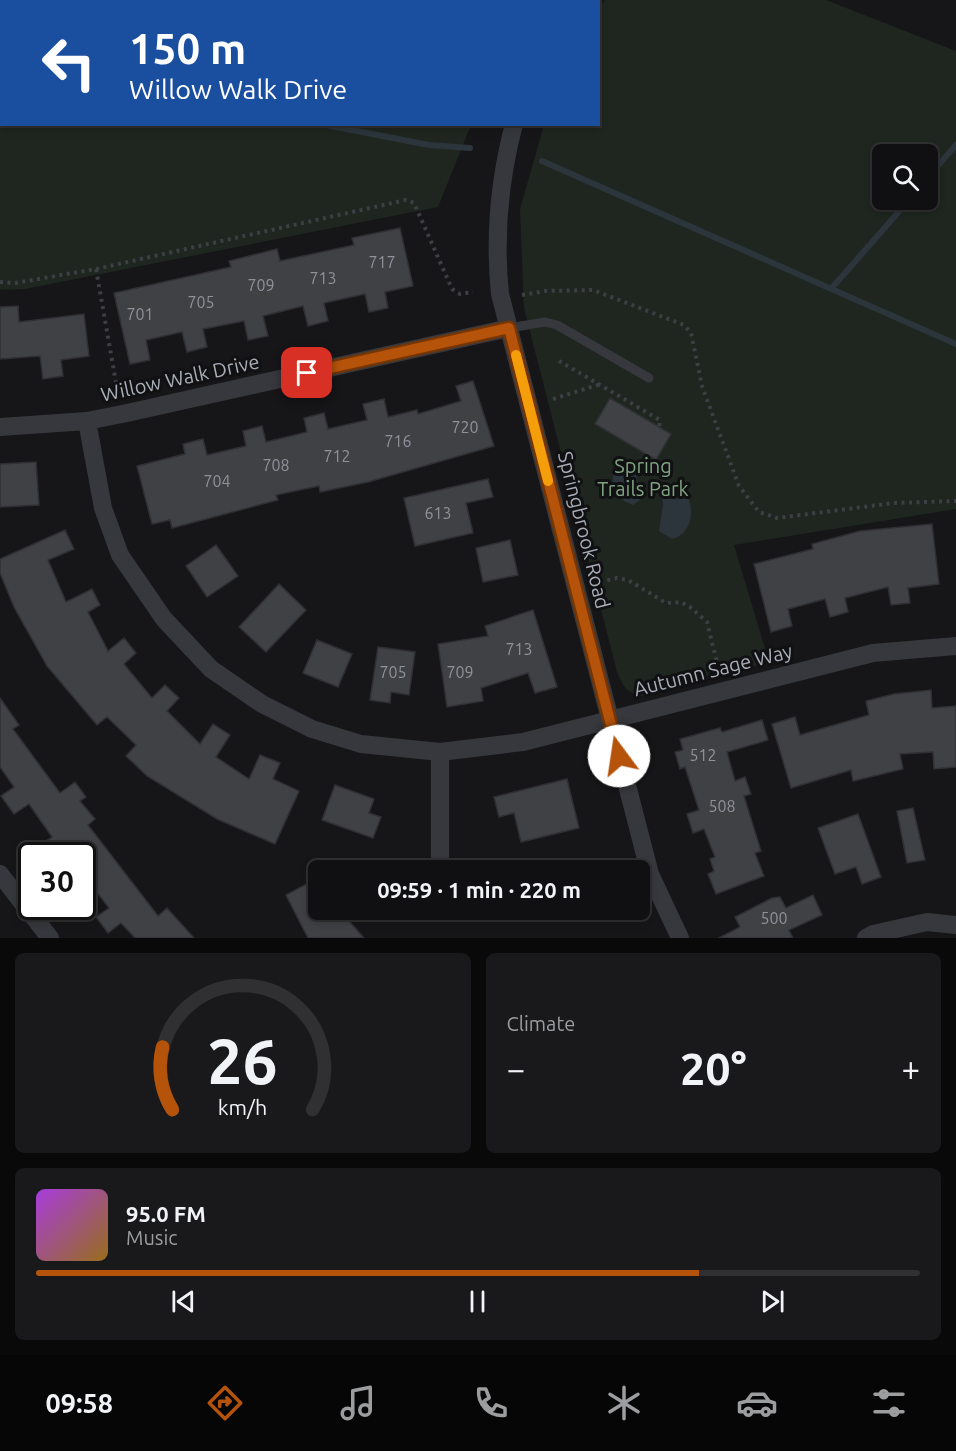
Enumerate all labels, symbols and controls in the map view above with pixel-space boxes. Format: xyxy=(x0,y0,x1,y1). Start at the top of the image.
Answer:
icon: left xyxy=(30,24,108,102)
text: 150 m xyxy=(129,25,246,72)
text: Willow Walk Drive xyxy=(129,74,347,104)
map controls xyxy=(872,144,938,210)
button: search xyxy=(872,144,938,210)
house number: 717 xyxy=(368,253,396,271)
house number: 713 xyxy=(309,269,337,287)
house number: 709 xyxy=(247,276,275,294)
house number: 705 xyxy=(187,293,215,311)
house number: 701 xyxy=(126,305,154,323)
pin xyxy=(281,347,332,398)
street label: Willow Walk Drive xyxy=(98,349,261,406)
icon: arrive xyxy=(290,356,323,389)
house number: 720 xyxy=(451,418,479,436)
house number: 716 xyxy=(384,432,412,450)
house number: 712 xyxy=(323,447,351,465)
street label: Springbrook Road xyxy=(554,449,615,611)
park label: Spring Trails Park xyxy=(597,454,689,500)
house number: 708 xyxy=(262,456,290,474)
house number: 704 xyxy=(203,472,231,490)
house number: 613 xyxy=(424,504,452,522)
street label: Autumn Sage Way xyxy=(631,639,795,700)
house number: 713 xyxy=(505,640,533,658)
house number: 705 xyxy=(379,663,407,681)
house number: 709 xyxy=(446,663,474,681)
position arrow xyxy=(587,724,651,788)
house number: 512 xyxy=(689,746,717,764)
house number: 508 xyxy=(708,797,736,815)
speed limit sign: 30 xyxy=(18,842,96,920)
text: 09:59 · 1 min · 220 m xyxy=(377,877,581,902)
house number: 500 xyxy=(760,909,788,927)
text: Climate xyxy=(507,1012,575,1035)
text: 26 xyxy=(208,1026,278,1096)
text: 20° xyxy=(680,1043,747,1094)
text: − xyxy=(507,1050,525,1087)
text: + xyxy=(901,1050,920,1087)
text: km/h xyxy=(218,1095,267,1119)
text: 95.0 FM xyxy=(126,1201,206,1226)
text: Music xyxy=(126,1226,178,1249)
icon: previous xyxy=(167,1285,200,1318)
icon: pause xyxy=(461,1285,494,1318)
icon: next xyxy=(756,1285,789,1318)
icon: directions xyxy=(204,1382,246,1424)
icon: music xyxy=(337,1382,379,1424)
icon: phone xyxy=(470,1382,512,1424)
icon: climate xyxy=(603,1382,645,1424)
icon: car xyxy=(736,1382,778,1424)
icon: filters xyxy=(868,1382,910,1424)
text: 09:58 xyxy=(45,1388,113,1418)

